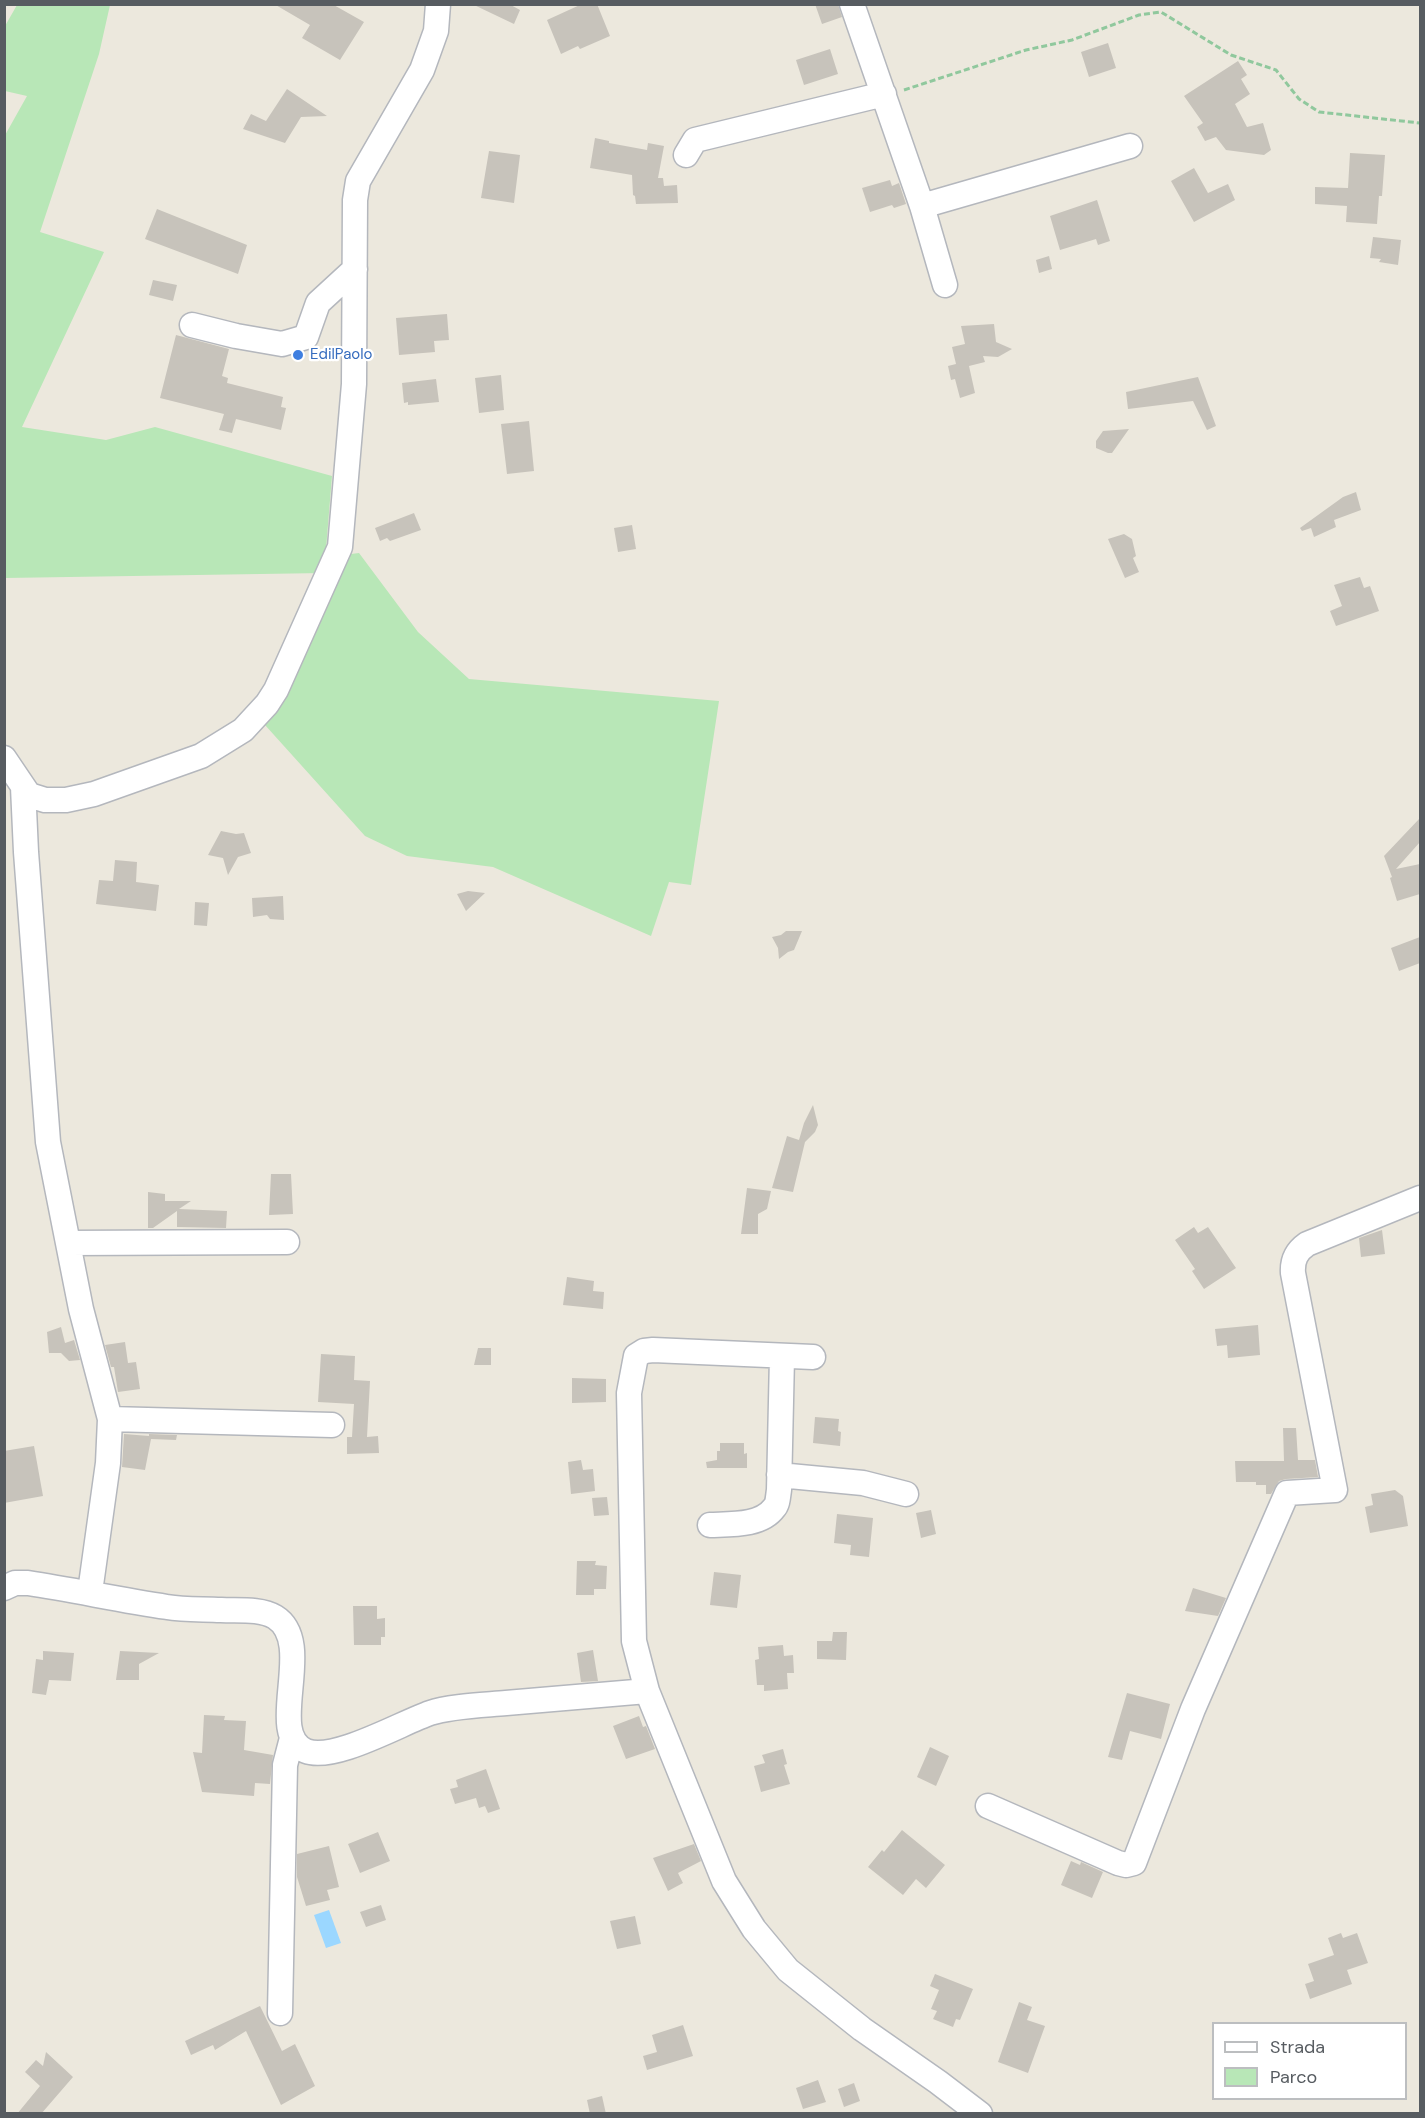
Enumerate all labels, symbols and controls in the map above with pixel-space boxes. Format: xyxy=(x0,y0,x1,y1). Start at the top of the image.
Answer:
place label: EdilPaolo xyxy=(310,346,372,364)
marker: EdilPaolo xyxy=(291,348,305,362)
legend xyxy=(1212,2022,1407,2100)
text: Strada xyxy=(1270,2035,1325,2059)
text: Parco xyxy=(1270,2065,1317,2089)

